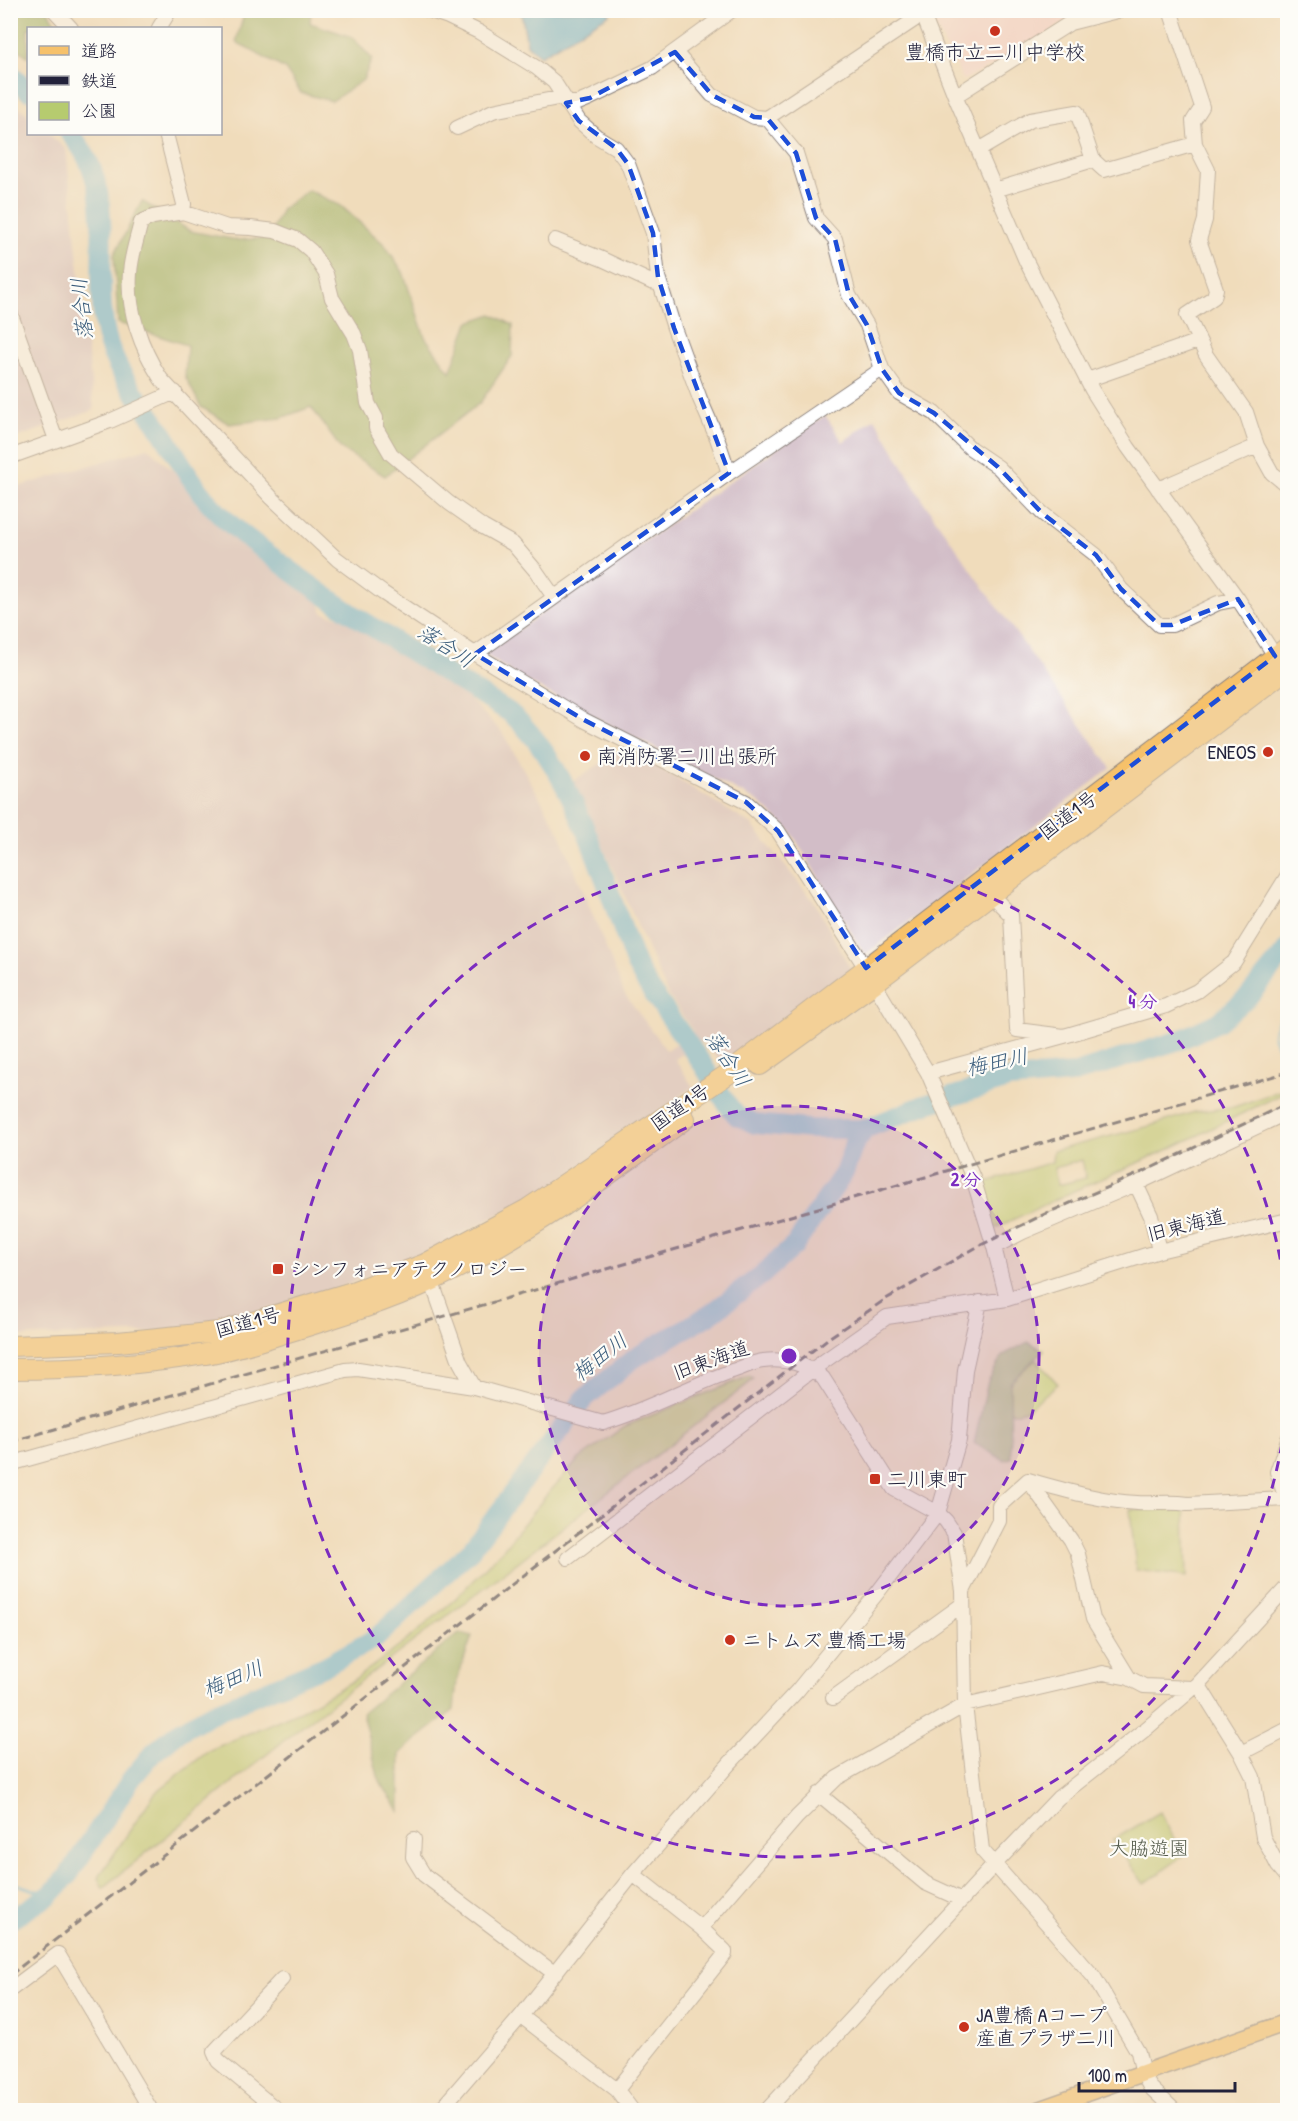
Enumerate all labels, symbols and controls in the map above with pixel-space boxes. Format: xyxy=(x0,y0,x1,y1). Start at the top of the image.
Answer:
marker: 豊橋市立二川中学校 xyxy=(988,24,1002,38)
legend xyxy=(27,27,222,135)
text: 道路 xyxy=(81,38,117,63)
place label: 豊橋市立二川中学校 xyxy=(905,38,1085,65)
text: 鉄道 xyxy=(81,68,117,93)
text: 公園 xyxy=(81,98,117,123)
water label: 落合川 xyxy=(64,276,99,342)
water label: 落合川 xyxy=(412,616,481,675)
place label: ENEOS xyxy=(1207,738,1256,765)
place label: 南消防署二川出張所 xyxy=(597,742,777,769)
marker: ENEOS xyxy=(1261,745,1275,759)
marker: 南消防署二川出張所 xyxy=(578,749,592,763)
street label: 国道1号 xyxy=(1033,784,1103,846)
text: 4 分 xyxy=(1129,989,1157,1014)
water label: 落合川 xyxy=(699,1024,758,1093)
water label: 梅田川 xyxy=(963,1041,1031,1082)
street label: 国道1号 xyxy=(644,1076,715,1137)
text: 2 分 xyxy=(951,1167,981,1192)
street label: 旧東海道 xyxy=(1144,1202,1228,1247)
place label: シンフォニアテクノロジー xyxy=(290,1255,527,1282)
marker: シンフォニアテクノロジー xyxy=(271,1262,285,1276)
street label: 国道1号 xyxy=(212,1300,284,1343)
water label: 梅田川 xyxy=(566,1326,633,1387)
street label: 旧東海道 xyxy=(669,1333,753,1386)
centre of rings xyxy=(779,1346,799,1366)
place label: 二川東町 xyxy=(887,1465,967,1492)
marker: 二川東町 xyxy=(868,1472,882,1486)
place label: ニトムズ 豊橋工場 xyxy=(742,1626,907,1653)
marker: ニトムズ 豊橋工場 xyxy=(723,1633,737,1647)
water label: 梅田川 xyxy=(198,1653,267,1704)
park label: 大脇遊園 xyxy=(1109,1834,1189,1861)
place label: JA豊橋 Aコープ 産直プラザ二川 xyxy=(976,2001,1116,2051)
marker: JA豊橋 Aコープ 産直プラザ二川 xyxy=(957,2020,971,2034)
scale bar xyxy=(1079,2055,1235,2093)
text: 100 m xyxy=(1088,2063,1127,2088)

